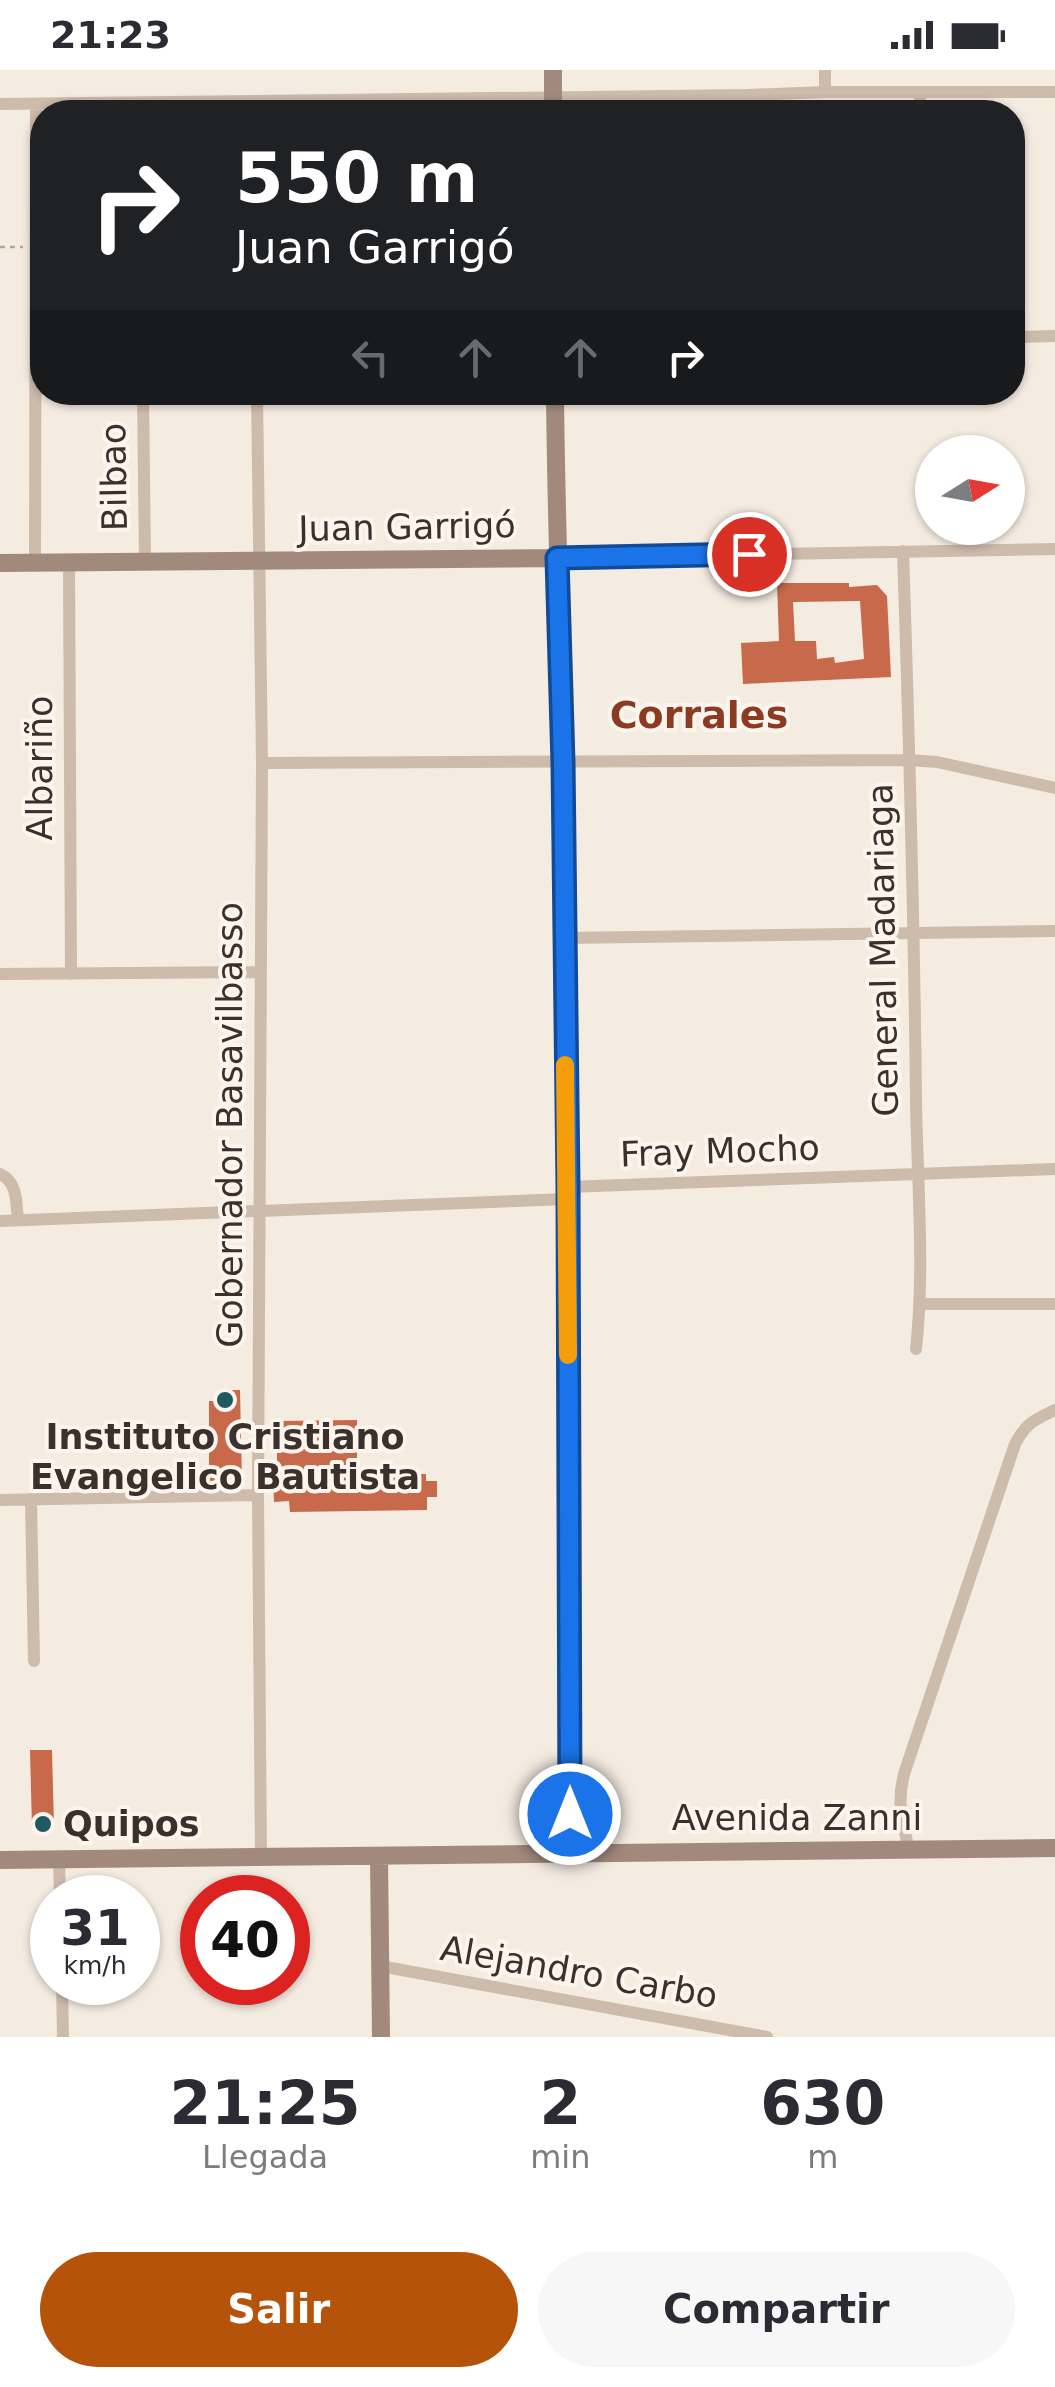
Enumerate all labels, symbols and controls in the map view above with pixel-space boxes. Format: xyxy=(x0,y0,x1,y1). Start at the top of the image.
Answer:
text: 21:23 xyxy=(50,13,171,57)
text: 550 m xyxy=(235,137,478,219)
icon: right xyxy=(70,140,200,270)
text: Juan Garrigó xyxy=(235,221,514,274)
icon: left xyxy=(343,330,398,385)
icon: ahead xyxy=(448,330,503,385)
icon: ahead xyxy=(553,330,608,385)
icon: right xyxy=(658,330,713,385)
street label: Bilbao xyxy=(93,422,135,532)
north arrow xyxy=(915,435,1025,545)
map controls xyxy=(915,435,1025,545)
street label: Juan Garrigó xyxy=(296,505,516,549)
pin xyxy=(707,512,792,597)
icon: arrive xyxy=(722,527,777,582)
district label: Corrales xyxy=(610,693,788,737)
street label: Albariño xyxy=(20,695,60,841)
street label: General Madariaga xyxy=(860,783,906,1117)
street label: Gobernador Basavilbasso xyxy=(210,902,250,1348)
street label: Fray Mocho xyxy=(620,1128,820,1174)
marker: Instituto Cristiano Evangelico Bautista xyxy=(214,1389,236,1411)
place label: Instituto Cristiano Evangelico Bautista xyxy=(30,1417,420,1497)
position arrow xyxy=(518,1762,622,1866)
street label: Avenida Zanni xyxy=(672,1798,922,1838)
place label: Quipos xyxy=(63,1804,200,1844)
marker: Quipos xyxy=(32,1813,54,1835)
speed limit sign: 40 xyxy=(180,1875,310,2005)
text: 31 xyxy=(60,1899,130,1957)
street label: Alejandro Carbo xyxy=(437,1928,721,2016)
text: km/h xyxy=(63,1951,127,1980)
text: 21:25 xyxy=(170,2068,361,2138)
text: 2 xyxy=(539,2068,581,2138)
text: 630 xyxy=(760,2068,885,2138)
text: Llegada xyxy=(202,2138,328,2176)
text: min xyxy=(530,2138,591,2176)
text: m xyxy=(807,2138,838,2176)
button: Salir xyxy=(40,2252,518,2367)
button: Compartir xyxy=(538,2252,1015,2367)

